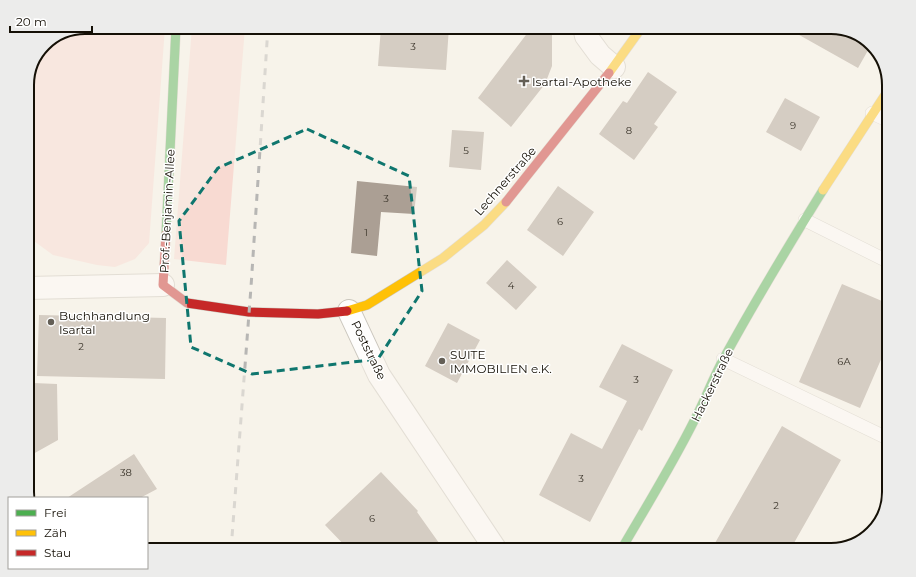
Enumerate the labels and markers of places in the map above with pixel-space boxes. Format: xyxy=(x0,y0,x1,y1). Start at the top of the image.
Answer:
place label: Isartal-Apotheke xyxy=(532,74,632,89)
marker: Isartal-Apotheke xyxy=(519,76,529,86)
place label: Buchhandlung Isartal xyxy=(59,308,150,337)
marker: Buchhandlung Isartal xyxy=(46,317,56,327)
place label: SUITE IMMOBILIEN e.K. xyxy=(450,347,552,376)
marker: SUITE IMMOBILIEN e.K. xyxy=(437,356,447,366)

